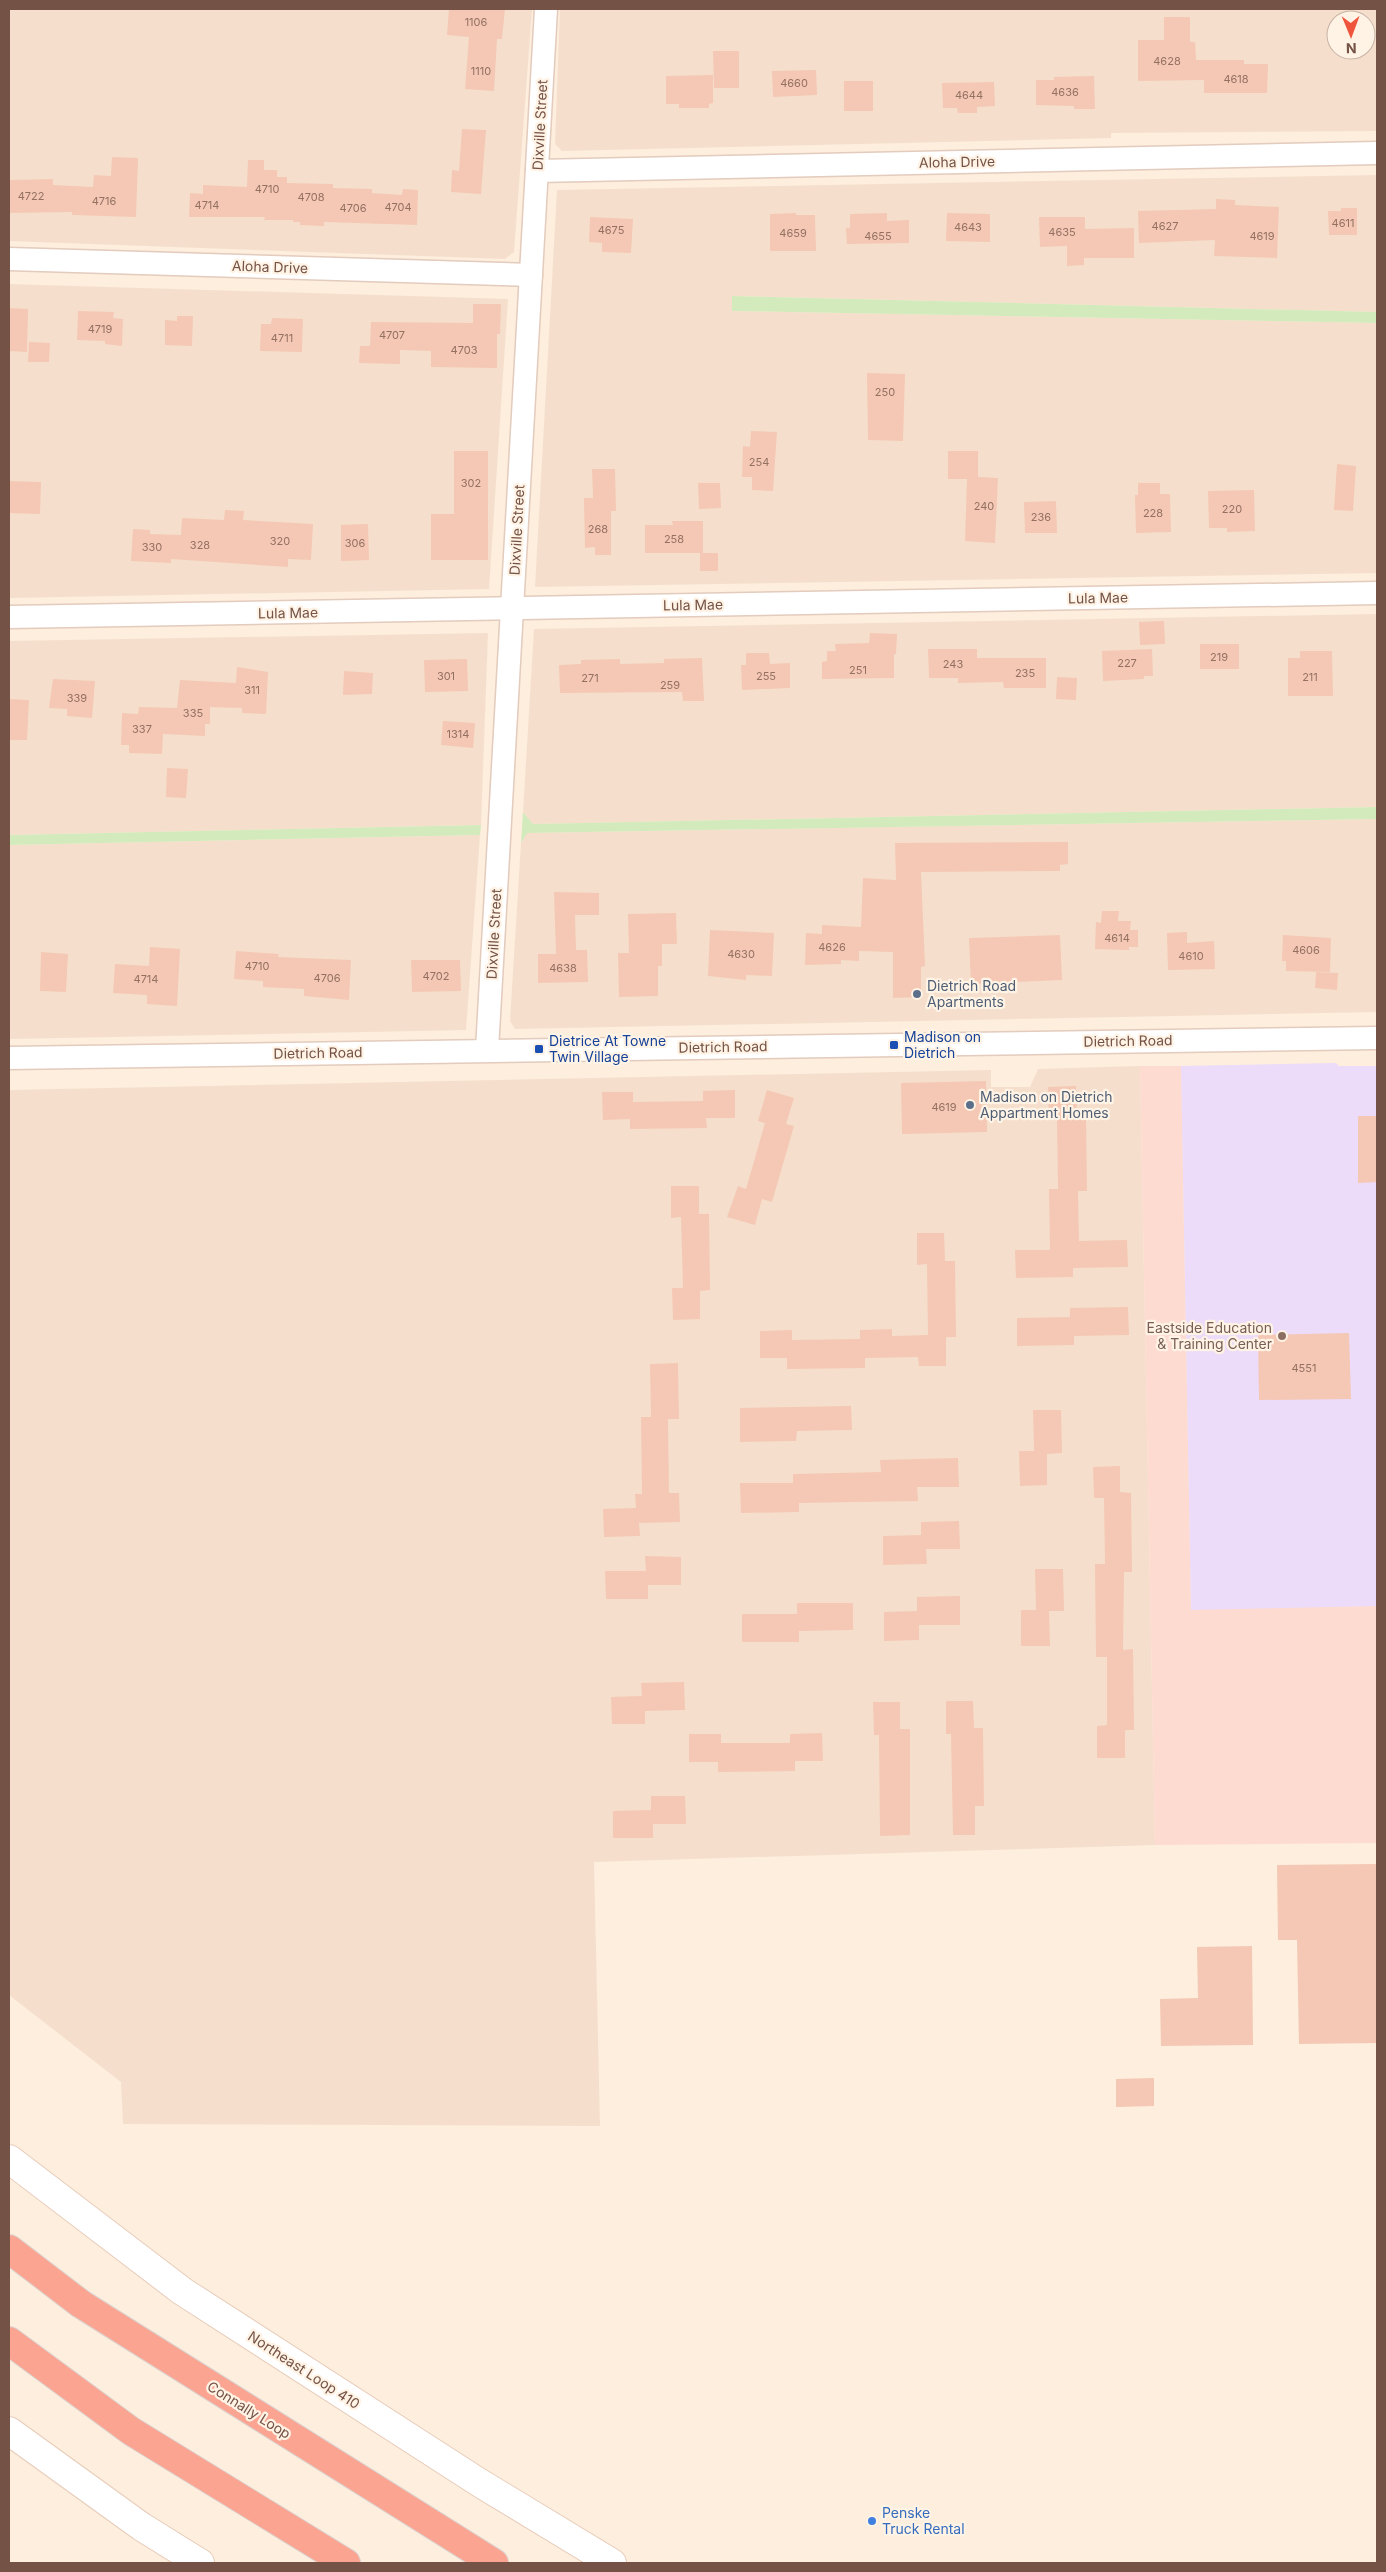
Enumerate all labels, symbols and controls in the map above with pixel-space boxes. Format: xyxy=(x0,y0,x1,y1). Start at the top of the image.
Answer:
north arrow xyxy=(1326,10,1376,60)
house number: 1106 xyxy=(465,15,488,29)
text: N xyxy=(1346,40,1357,57)
house number: 4628 xyxy=(1153,54,1181,68)
house number: 1110 xyxy=(471,64,491,78)
house number: 4618 xyxy=(1223,72,1249,86)
house number: 4660 xyxy=(780,76,808,90)
street label: Dixville Street xyxy=(529,79,550,171)
house number: 4636 xyxy=(1051,85,1079,99)
house number: 4644 xyxy=(955,88,983,102)
street label: Aloha Drive xyxy=(919,152,995,171)
house number: 4710 xyxy=(255,182,279,196)
house number: 4722 xyxy=(18,189,44,203)
house number: 4708 xyxy=(298,190,325,204)
house number: 4716 xyxy=(92,194,116,208)
house number: 4714 xyxy=(195,198,219,212)
house number: 4704 xyxy=(384,200,412,214)
house number: 4706 xyxy=(340,201,367,215)
house number: 4611 xyxy=(1332,216,1354,230)
house number: 4627 xyxy=(1152,219,1178,233)
house number: 4643 xyxy=(954,220,982,234)
house number: 4675 xyxy=(598,223,625,237)
house number: 4635 xyxy=(1048,225,1076,239)
house number: 4659 xyxy=(779,226,807,240)
house number: 4655 xyxy=(864,229,892,243)
house number: 4619 xyxy=(1249,229,1275,243)
street label: Aloha Drive xyxy=(232,257,308,276)
house number: 4719 xyxy=(88,322,112,336)
house number: 4707 xyxy=(379,328,405,342)
house number: 4711 xyxy=(271,331,293,345)
house number: 4703 xyxy=(451,343,478,357)
house number: 250 xyxy=(875,385,895,399)
house number: 254 xyxy=(749,455,769,469)
house number: 302 xyxy=(461,476,481,490)
street label: Dixville Street xyxy=(506,484,527,576)
house number: 240 xyxy=(974,499,994,513)
house number: 220 xyxy=(1222,502,1242,516)
house number: 228 xyxy=(1143,506,1163,520)
house number: 236 xyxy=(1031,510,1051,524)
house number: 268 xyxy=(588,522,608,536)
house number: 258 xyxy=(664,532,684,546)
house number: 320 xyxy=(270,534,290,548)
house number: 306 xyxy=(345,536,365,550)
house number: 328 xyxy=(190,538,210,552)
house number: 330 xyxy=(142,540,162,554)
street label: Lula Mae xyxy=(1068,588,1128,607)
street label: Lula Mae xyxy=(663,595,723,614)
street label: Lula Mae xyxy=(258,603,318,622)
house number: 219 xyxy=(1210,650,1228,664)
house number: 227 xyxy=(1117,656,1137,670)
house number: 243 xyxy=(943,657,963,671)
house number: 251 xyxy=(849,663,867,677)
house number: 235 xyxy=(1015,666,1035,680)
house number: 301 xyxy=(437,669,455,683)
house number: 255 xyxy=(756,669,776,683)
house number: 211 xyxy=(1302,670,1318,684)
house number: 271 xyxy=(581,671,599,685)
house number: 259 xyxy=(660,678,680,692)
house number: 311 xyxy=(244,683,260,697)
house number: 339 xyxy=(67,691,87,705)
house number: 335 xyxy=(183,706,203,720)
house number: 337 xyxy=(132,722,152,736)
house number: 1314 xyxy=(447,727,469,741)
street label: Dixville Street xyxy=(483,888,504,980)
house number: 4614 xyxy=(1104,931,1130,945)
house number: 4626 xyxy=(818,940,846,954)
house number: 4606 xyxy=(1292,943,1320,957)
house number: 4630 xyxy=(727,947,755,961)
house number: 4610 xyxy=(1178,949,1204,963)
house number: 4710 xyxy=(245,959,269,973)
house number: 4638 xyxy=(549,961,577,975)
house number: 4702 xyxy=(423,969,449,983)
house number: 4706 xyxy=(314,971,341,985)
house number: 4714 xyxy=(134,972,158,986)
place label: Dietrich Road Apartments xyxy=(927,977,1016,1010)
marker: Dietrich Road Apartments xyxy=(911,988,923,1000)
place label: Madison on Dietrich xyxy=(904,1028,981,1061)
street label: Dietrich Road xyxy=(1083,1031,1173,1050)
place label: Dietrice At Towne Twin Village xyxy=(549,1032,666,1065)
street label: Dietrich Road xyxy=(678,1037,768,1056)
marker: Madison on Dietrich xyxy=(888,1039,900,1051)
street label: Dietrich Road xyxy=(273,1043,363,1062)
marker: Dietrice At Towne Twin Village xyxy=(533,1043,545,1055)
place label: Madison on Dietrich Appartment Homes xyxy=(980,1088,1112,1121)
marker: Madison on Dietrich Appartment Homes xyxy=(964,1099,976,1111)
house number: 4619 xyxy=(931,1100,957,1114)
place label: Eastside Education & Training Center xyxy=(1147,1319,1272,1352)
marker: Eastside Education & Training Center xyxy=(1276,1330,1288,1342)
house number: 4551 xyxy=(1292,1361,1316,1375)
street label: Northeast Loop 410 xyxy=(245,2327,363,2412)
street label: Connally Loop xyxy=(204,2377,294,2442)
place label: Penske Truck Rental xyxy=(882,2504,965,2537)
marker: Penske Truck Rental xyxy=(866,2515,878,2527)

